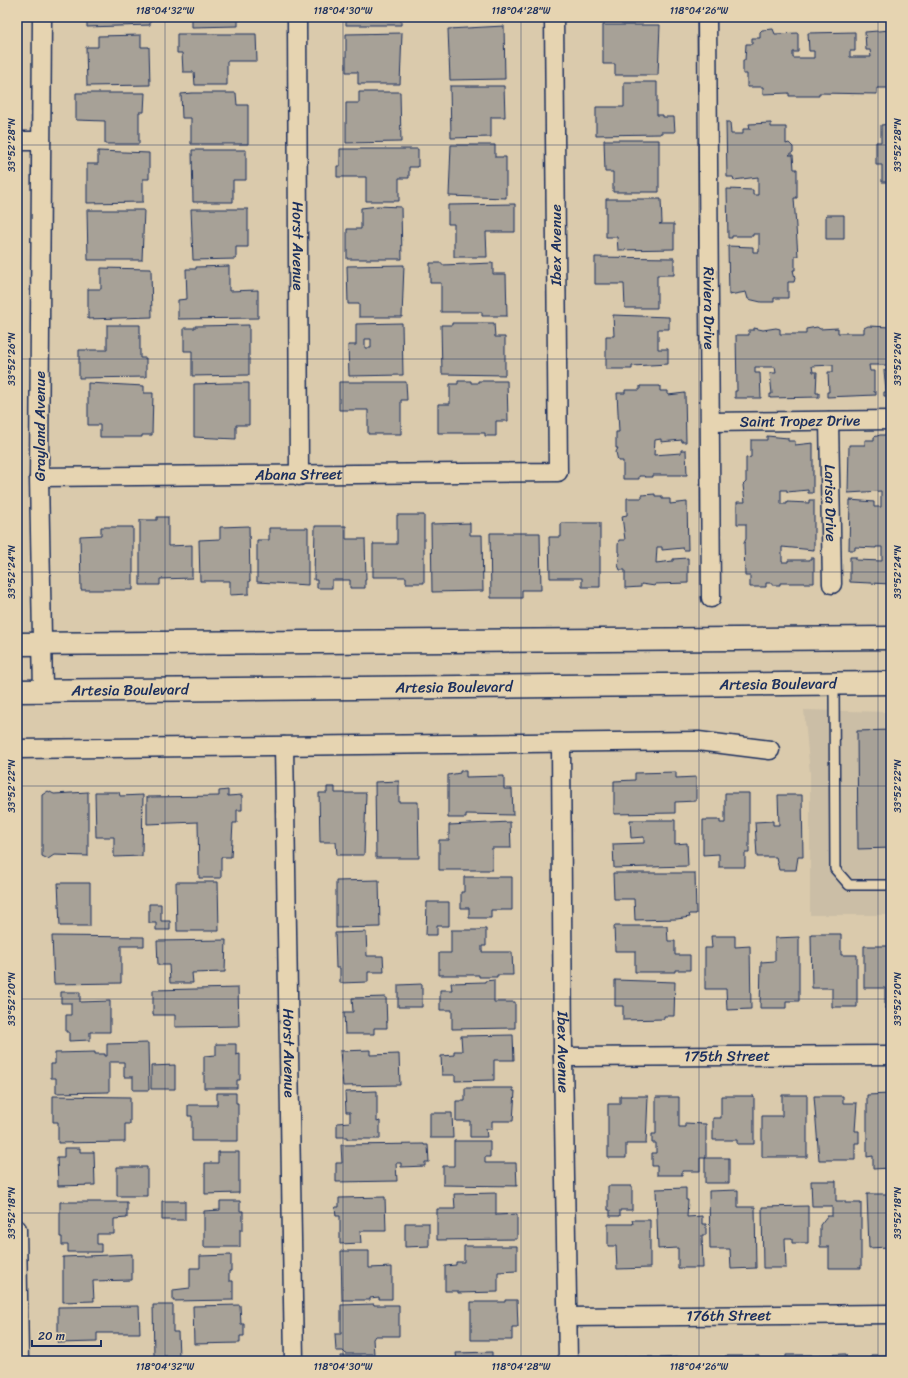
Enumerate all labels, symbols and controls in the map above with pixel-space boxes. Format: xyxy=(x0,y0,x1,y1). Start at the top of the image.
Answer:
text: 118°04'32"W xyxy=(136,2,194,20)
text: 118°04'30"W xyxy=(314,2,373,20)
text: 118°04'28"W xyxy=(492,2,551,20)
text: 118°04'26"W xyxy=(670,2,729,20)
text: 33°52'28"N xyxy=(3,118,21,172)
text: 33°52'28"N xyxy=(889,118,907,172)
street label: Horst Avenue xyxy=(285,201,311,291)
street label: Ibex Avenue xyxy=(543,204,569,287)
street label: Riviera Drive xyxy=(696,267,722,349)
text: 33°52'26"N xyxy=(3,332,21,386)
text: 33°52'26"N xyxy=(889,332,907,386)
street label: Grayland Avenue xyxy=(27,371,53,481)
street label: Saint Tropez Drive xyxy=(740,407,860,435)
street label: Abana Street xyxy=(254,461,344,488)
street label: Larisa Drive xyxy=(817,464,844,542)
text: 33°52'24"N xyxy=(3,545,21,599)
text: 33°52'24"N xyxy=(889,545,907,599)
street label: Artesia Boulevard xyxy=(718,670,838,698)
street label: Artesia Boulevard xyxy=(394,673,514,701)
street label: Artesia Boulevard xyxy=(70,676,190,704)
text: 33°52'22"N xyxy=(3,759,21,813)
text: 33°52'22"N xyxy=(889,759,907,813)
text: 33°52'20"N xyxy=(3,972,21,1026)
text: 33°52'20"N xyxy=(889,972,907,1026)
street label: Horst Avenue xyxy=(275,1008,303,1098)
street label: Ibex Avenue xyxy=(550,1010,577,1093)
street label: 175th Street xyxy=(684,1043,771,1069)
text: 33°52'18"N xyxy=(3,1187,21,1239)
text: 33°52'18"N xyxy=(889,1187,907,1239)
street label: 176th Street xyxy=(686,1302,772,1329)
scale bar xyxy=(32,1322,101,1348)
text: 20 m xyxy=(38,1325,65,1347)
text: 118°04'32"W xyxy=(136,1358,194,1376)
text: 118°04'30"W xyxy=(314,1358,373,1376)
text: 118°04'28"W xyxy=(492,1358,551,1376)
text: 118°04'26"W xyxy=(670,1358,729,1376)

